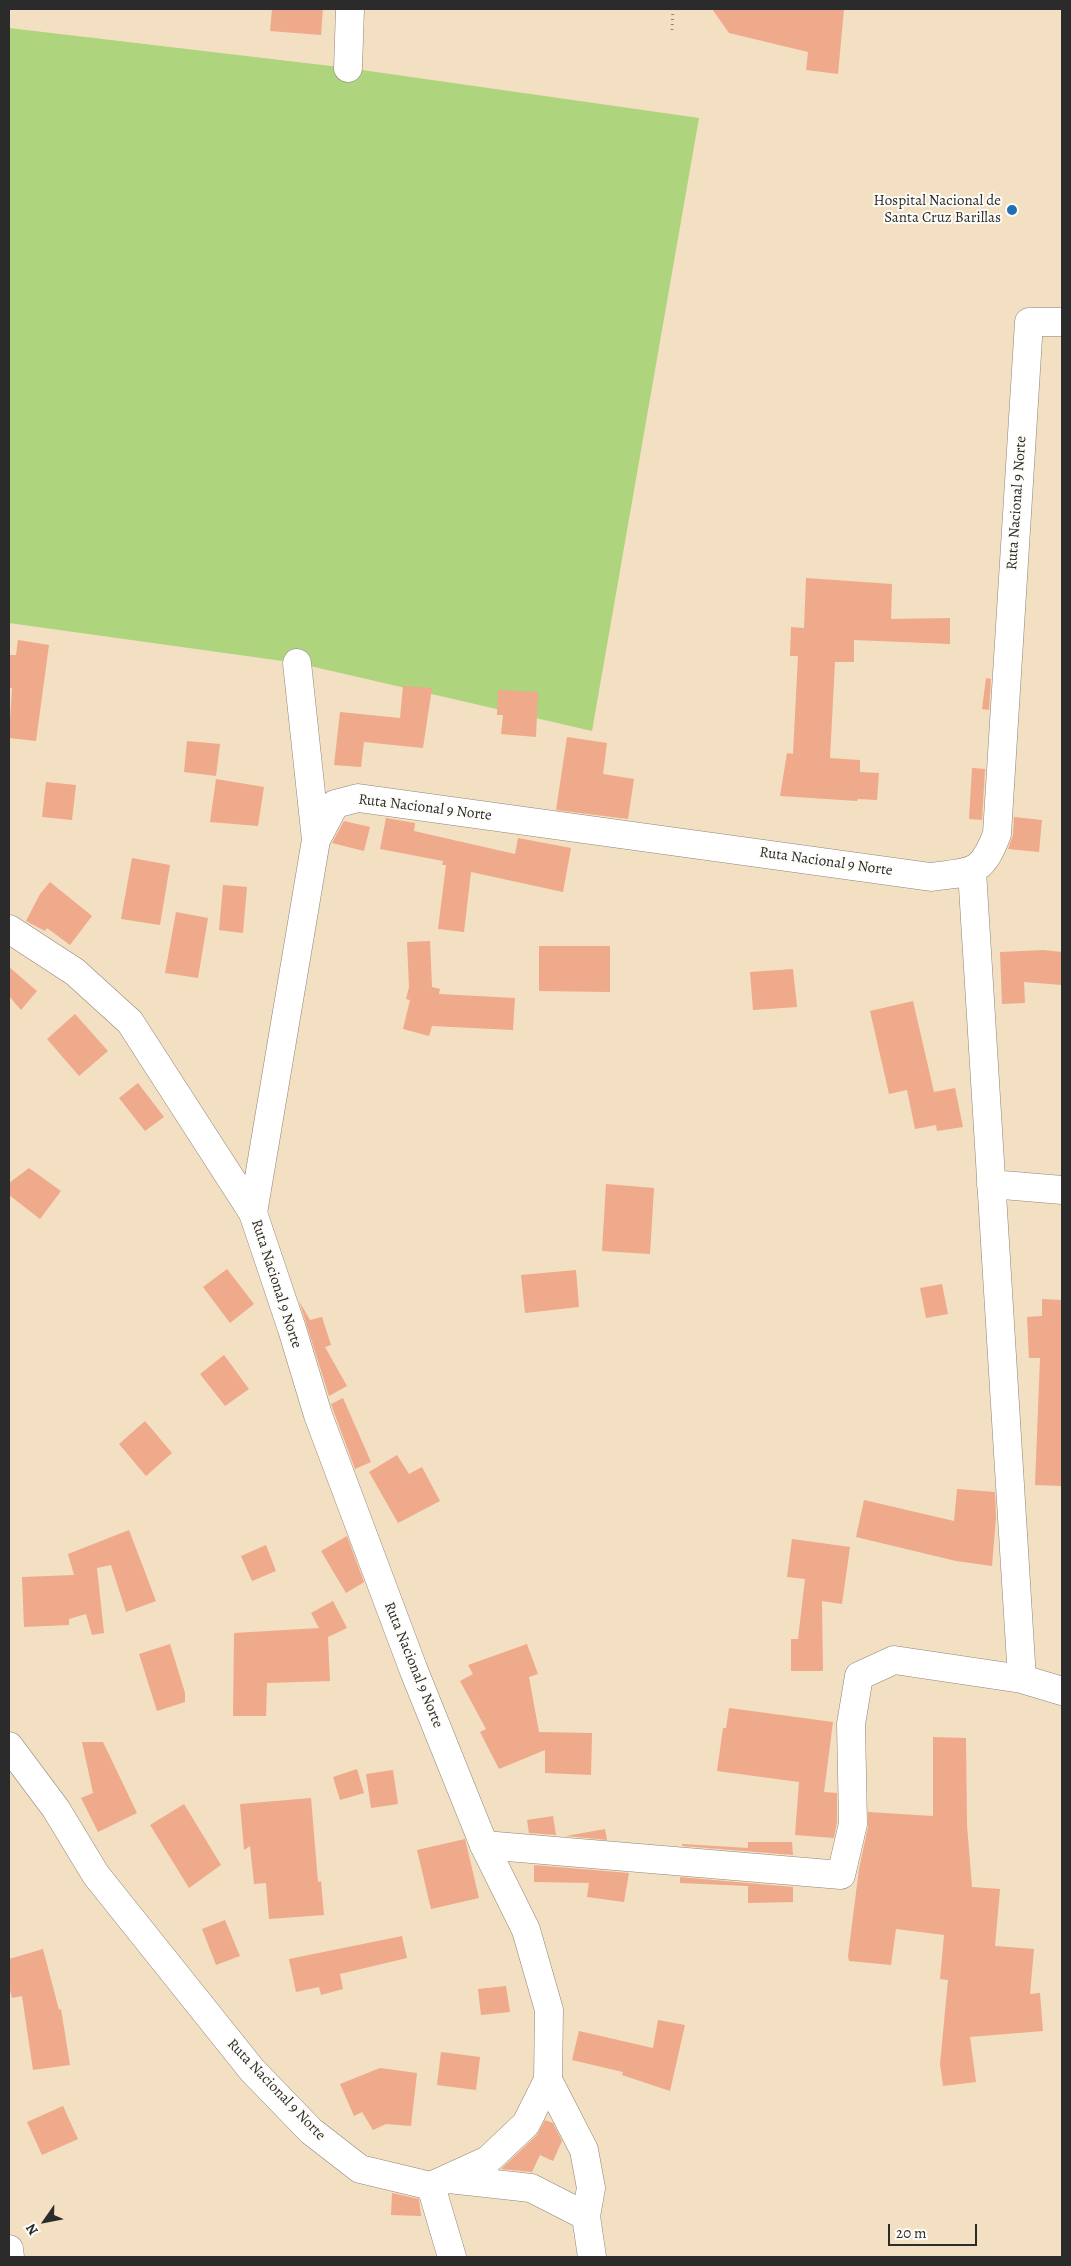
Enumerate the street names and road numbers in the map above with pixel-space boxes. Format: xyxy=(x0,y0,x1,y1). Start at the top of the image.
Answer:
street label: Ruta Nacional 9 Norte xyxy=(1003,435,1031,571)
street label: Ruta Nacional 9 Norte xyxy=(357,791,493,825)
street label: Ruta Nacional 9 Norte xyxy=(758,844,894,880)
street label: Ruta Nacional 9 Norte xyxy=(247,1217,305,1351)
street label: Ruta Nacional 9 Norte xyxy=(380,1599,446,1731)
street label: Ruta Nacional 9 Norte xyxy=(223,2035,329,2145)

